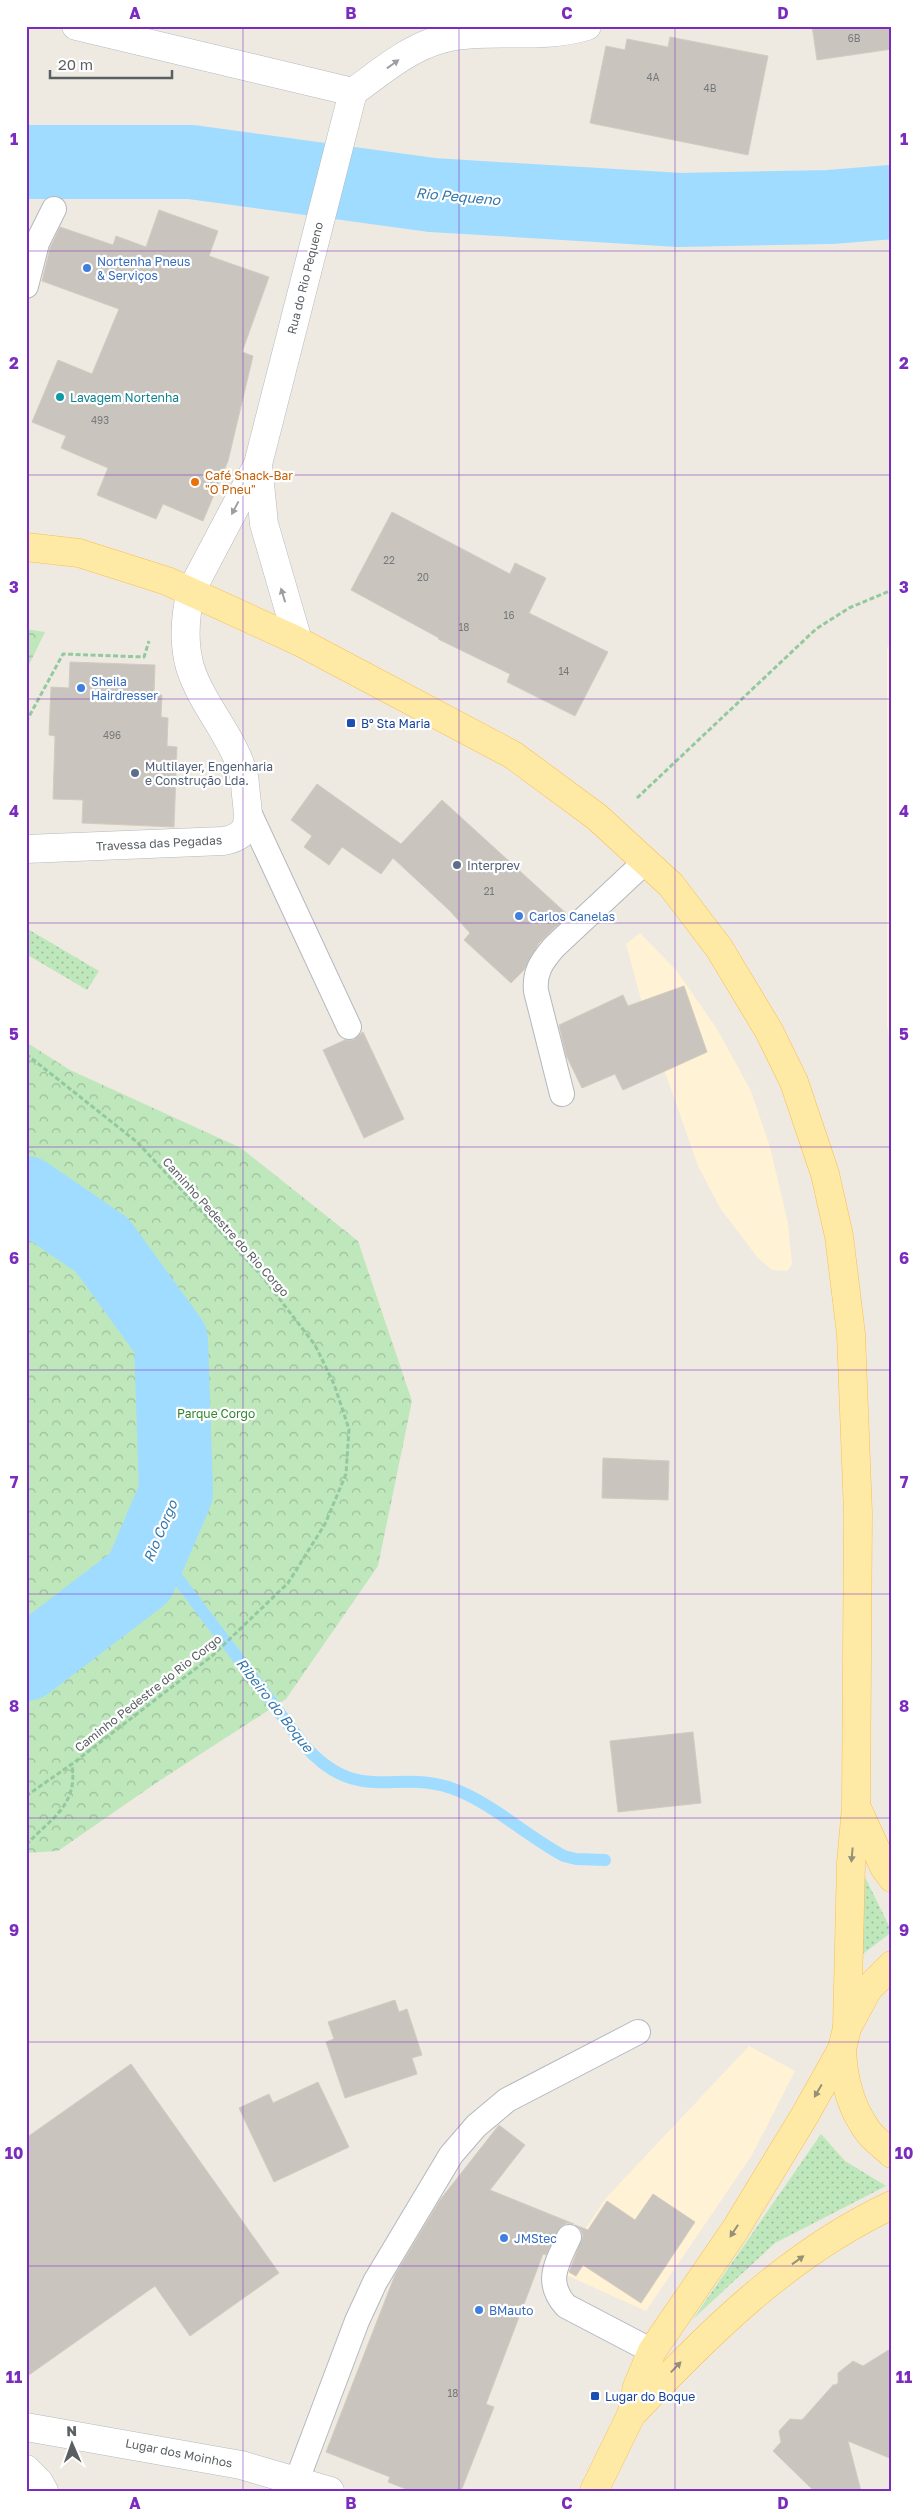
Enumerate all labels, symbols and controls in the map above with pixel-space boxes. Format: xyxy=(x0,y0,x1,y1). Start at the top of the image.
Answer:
text: A xyxy=(129,3,141,23)
text: B xyxy=(345,3,357,23)
text: C xyxy=(561,3,573,23)
text: D xyxy=(777,3,789,23)
house number: 6B xyxy=(848,32,861,44)
scale bar xyxy=(50,48,172,80)
text: 20 m xyxy=(58,55,93,73)
one-way arrow xyxy=(386,58,399,69)
house number: 4A xyxy=(647,71,660,83)
house number: 4B xyxy=(704,82,717,94)
text: 1 xyxy=(10,129,18,149)
text: 1 xyxy=(900,129,908,149)
water label: Rio Pequeno xyxy=(415,184,502,208)
street label: Rua do Rio Pequeno xyxy=(284,220,326,336)
place label: Nortenha Pneus & Serviços xyxy=(97,254,190,283)
marker: Nortenha Pneus & Serviços xyxy=(81,262,93,274)
text: 2 xyxy=(9,353,19,373)
text: 2 xyxy=(899,353,909,373)
place label: Lavagem Nortenha xyxy=(70,390,179,405)
marker: Lavagem Nortenha xyxy=(54,391,66,403)
house number: 493 xyxy=(91,414,109,426)
place label: Café Snack-Bar "O Pneu" xyxy=(205,468,293,497)
marker: Café Snack-Bar "O Pneu" xyxy=(189,476,201,488)
one-way arrow xyxy=(231,500,239,515)
house number: 22 xyxy=(383,554,395,566)
house number: 20 xyxy=(417,571,429,583)
text: 3 xyxy=(9,577,19,597)
text: 3 xyxy=(899,577,909,597)
one-way arrow xyxy=(279,587,287,602)
house number: 16 xyxy=(504,609,514,621)
house number: 18 xyxy=(459,621,469,633)
house number: 14 xyxy=(559,665,569,677)
place label: Sheila Hairdresser xyxy=(91,674,158,703)
marker: Sheila Hairdresser xyxy=(75,682,87,694)
place label: Bº Stª Maria xyxy=(361,716,430,731)
marker: Bº Stª Maria xyxy=(345,717,357,729)
house number: 496 xyxy=(103,729,121,741)
place label: Multilayer, Engenharia e Construção Lda. xyxy=(145,759,273,788)
marker: Multilayer, Engenharia e Construção Lda. xyxy=(129,767,141,779)
text: 4 xyxy=(9,801,19,821)
text: 4 xyxy=(899,801,909,821)
street label: Travessa das Pegadas xyxy=(96,832,222,854)
place label: Interprev xyxy=(467,858,520,873)
marker: Interprev xyxy=(451,859,463,871)
house number: 21 xyxy=(484,885,494,897)
place label: Carlos Canelas xyxy=(529,909,615,924)
marker: Carlos Canelas xyxy=(513,910,525,922)
text: 5 xyxy=(9,1024,19,1044)
text: 5 xyxy=(899,1024,909,1044)
street label: Caminho Pedestre do Rio Corgo xyxy=(159,1154,293,1300)
text: 6 xyxy=(9,1248,19,1268)
text: 6 xyxy=(899,1248,909,1268)
park label: Parque Corgo xyxy=(177,1406,255,1421)
text: 7 xyxy=(10,1472,19,1492)
text: 7 xyxy=(900,1472,909,1492)
water label: Rio Corgo xyxy=(139,1496,181,1564)
street label: Caminho Pedestre do Rio Corgo xyxy=(72,1631,224,1755)
water label: Ribeiro do Boque xyxy=(233,1655,317,1756)
text: 8 xyxy=(9,1696,19,1716)
text: 8 xyxy=(899,1696,909,1716)
one-way arrow xyxy=(847,1847,855,1863)
text: 9 xyxy=(9,1920,19,1940)
text: 9 xyxy=(899,1920,909,1940)
one-way arrow xyxy=(814,2085,823,2098)
text: 10 xyxy=(5,2143,23,2163)
text: 10 xyxy=(895,2143,913,2163)
one-way arrow xyxy=(730,2224,739,2237)
place label: JMStec xyxy=(514,2231,557,2246)
marker: JMStec xyxy=(498,2232,510,2244)
one-way arrow xyxy=(791,2254,804,2265)
place label: BMauto xyxy=(489,2303,533,2318)
marker: BMauto xyxy=(473,2304,485,2316)
one-way arrow xyxy=(670,2361,682,2373)
text: 11 xyxy=(6,2367,22,2387)
text: 11 xyxy=(896,2367,912,2387)
house number: 18 xyxy=(448,2387,458,2399)
place label: Lugar do Boque xyxy=(605,2389,695,2404)
marker: Lugar do Boque xyxy=(589,2390,601,2402)
north arrow xyxy=(48,2420,98,2470)
text: N xyxy=(66,2422,77,2439)
street label: Lugar dos Moinhos xyxy=(124,2435,234,2471)
text: A xyxy=(129,2493,141,2513)
text: B xyxy=(345,2493,357,2513)
text: C xyxy=(561,2493,573,2513)
text: D xyxy=(777,2493,789,2513)

